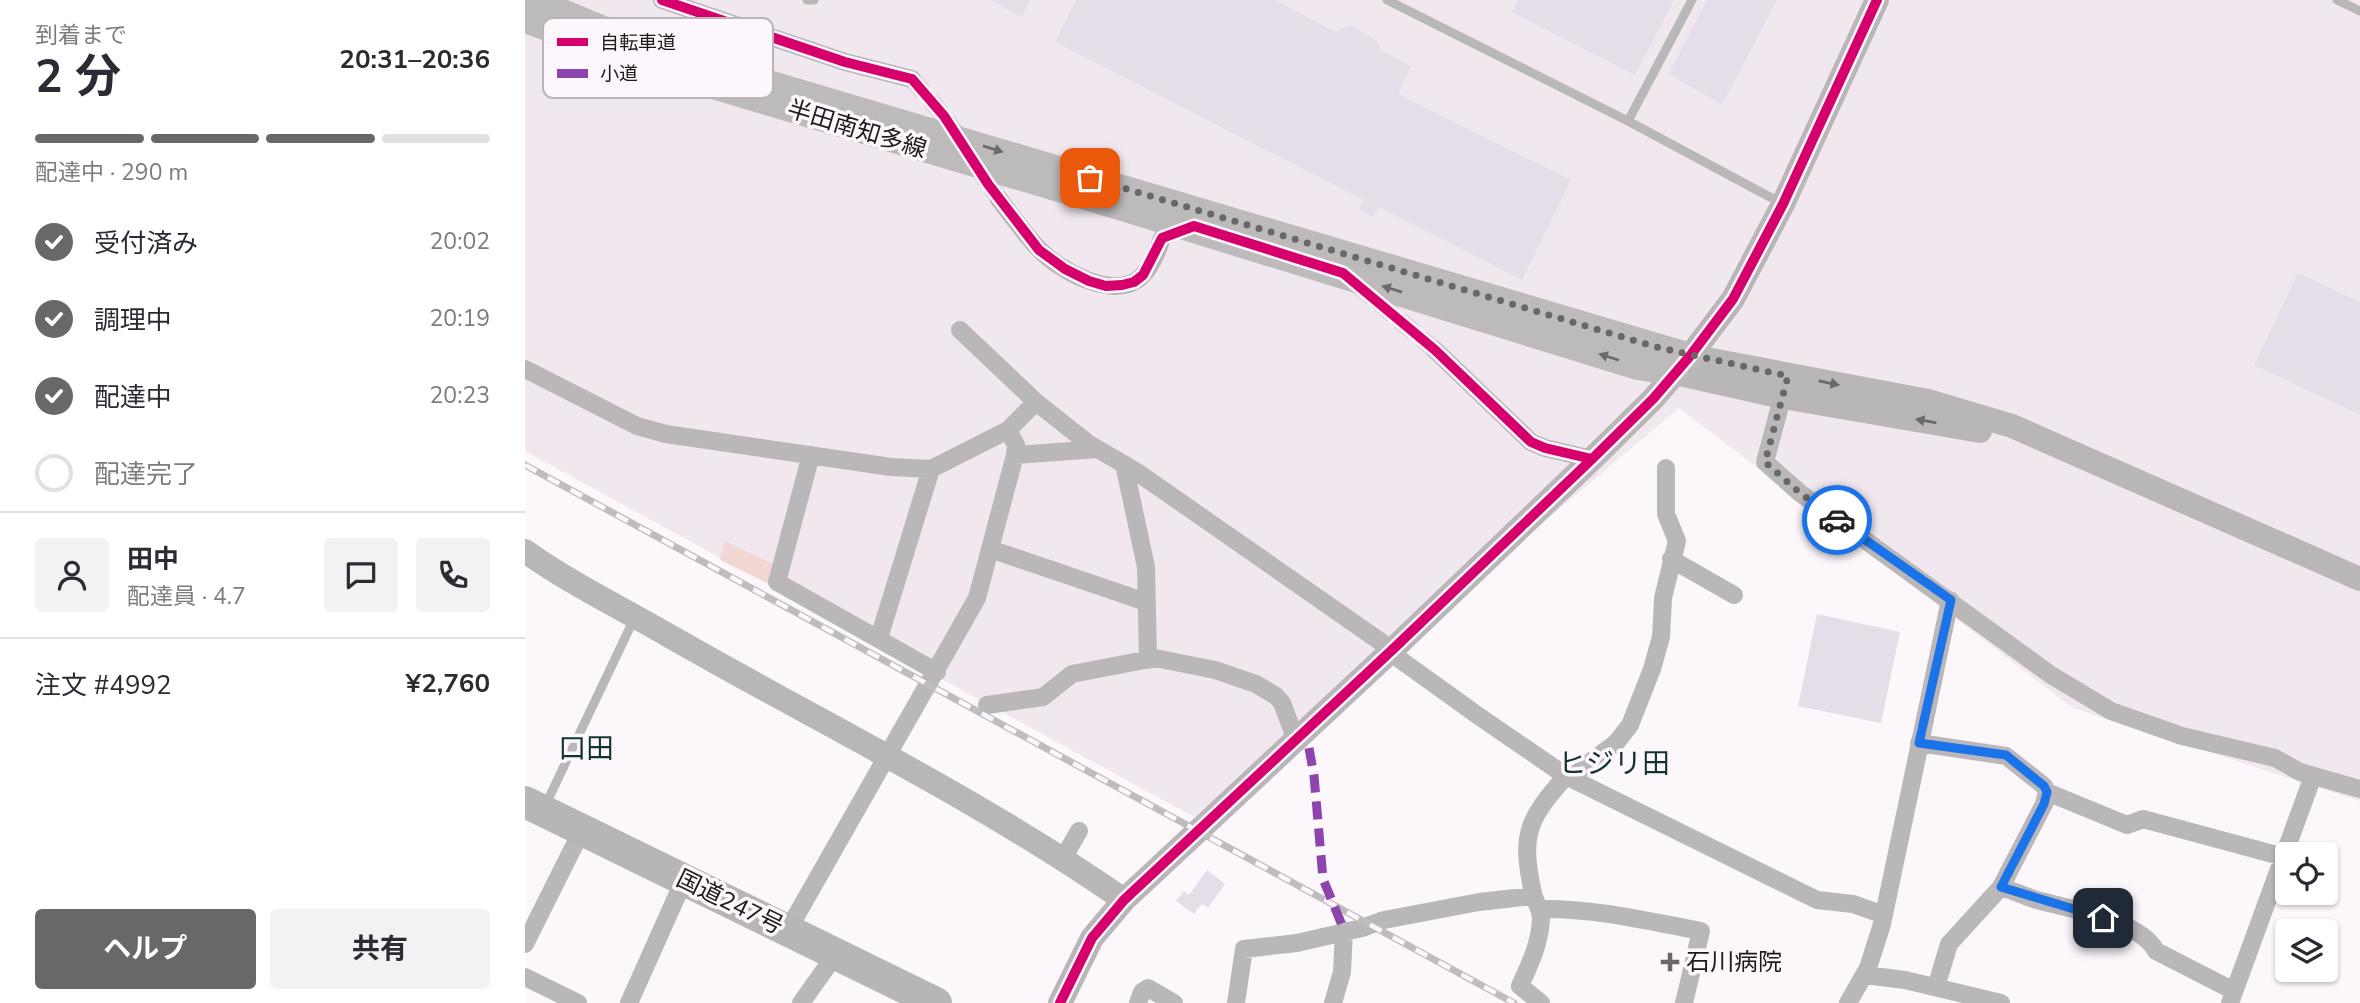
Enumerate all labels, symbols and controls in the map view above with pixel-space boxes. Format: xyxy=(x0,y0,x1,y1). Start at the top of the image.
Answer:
legend xyxy=(543,18,773,98)
text: 到着まで xyxy=(35,20,127,51)
text: 自転車道 xyxy=(600,30,676,56)
text: 20:31–20:36 xyxy=(339,42,490,77)
text: 2 分 xyxy=(35,45,121,108)
text: 小道 xyxy=(600,61,638,87)
street label: 半田南知多線 xyxy=(783,93,931,165)
one-way arrow xyxy=(983,145,1004,155)
pin xyxy=(1060,148,1120,208)
text: 配達中 · 290 m xyxy=(35,157,188,188)
icon: bag xyxy=(1071,159,1109,197)
icon: check xyxy=(35,223,73,261)
text: 受付済み xyxy=(94,226,198,261)
text: 20:02 xyxy=(430,226,490,257)
one-way arrow xyxy=(1381,284,1402,294)
icon: check xyxy=(35,300,73,338)
text: 調理中 xyxy=(94,303,172,338)
text: 20:19 xyxy=(430,303,490,334)
one-way arrow xyxy=(1598,352,1619,362)
icon: check xyxy=(35,377,73,415)
one-way arrow xyxy=(1818,378,1840,389)
text: 配達中 xyxy=(94,380,172,415)
text: 20:23 xyxy=(430,380,490,411)
one-way arrow xyxy=(1914,415,1936,426)
text: 配達完了 xyxy=(94,457,198,492)
courier xyxy=(1802,485,1872,555)
icon: car xyxy=(1818,501,1856,539)
button: person xyxy=(35,538,109,612)
button: chat xyxy=(324,538,398,612)
button: phone xyxy=(416,538,490,612)
text: 田中 xyxy=(127,542,179,577)
text: 配達員 · 4.7 xyxy=(127,581,246,612)
text: ¥2,760 xyxy=(406,666,490,701)
text: 注文 #4992 xyxy=(35,668,172,703)
district label: 口田 xyxy=(558,730,614,768)
district label: ヒジリ田 xyxy=(1558,745,1670,783)
map controls xyxy=(2275,842,2338,982)
button: locate xyxy=(2275,842,2338,905)
street label: 国道247号 xyxy=(671,862,789,942)
pin xyxy=(2073,888,2133,948)
icon: home xyxy=(2084,899,2122,937)
button: ヘルプ xyxy=(35,909,256,989)
button: 共有 xyxy=(270,909,490,989)
button: layers xyxy=(2275,919,2338,982)
place label: 石川病院 xyxy=(1686,946,1782,978)
marker: 石川病院 xyxy=(1660,952,1680,972)

